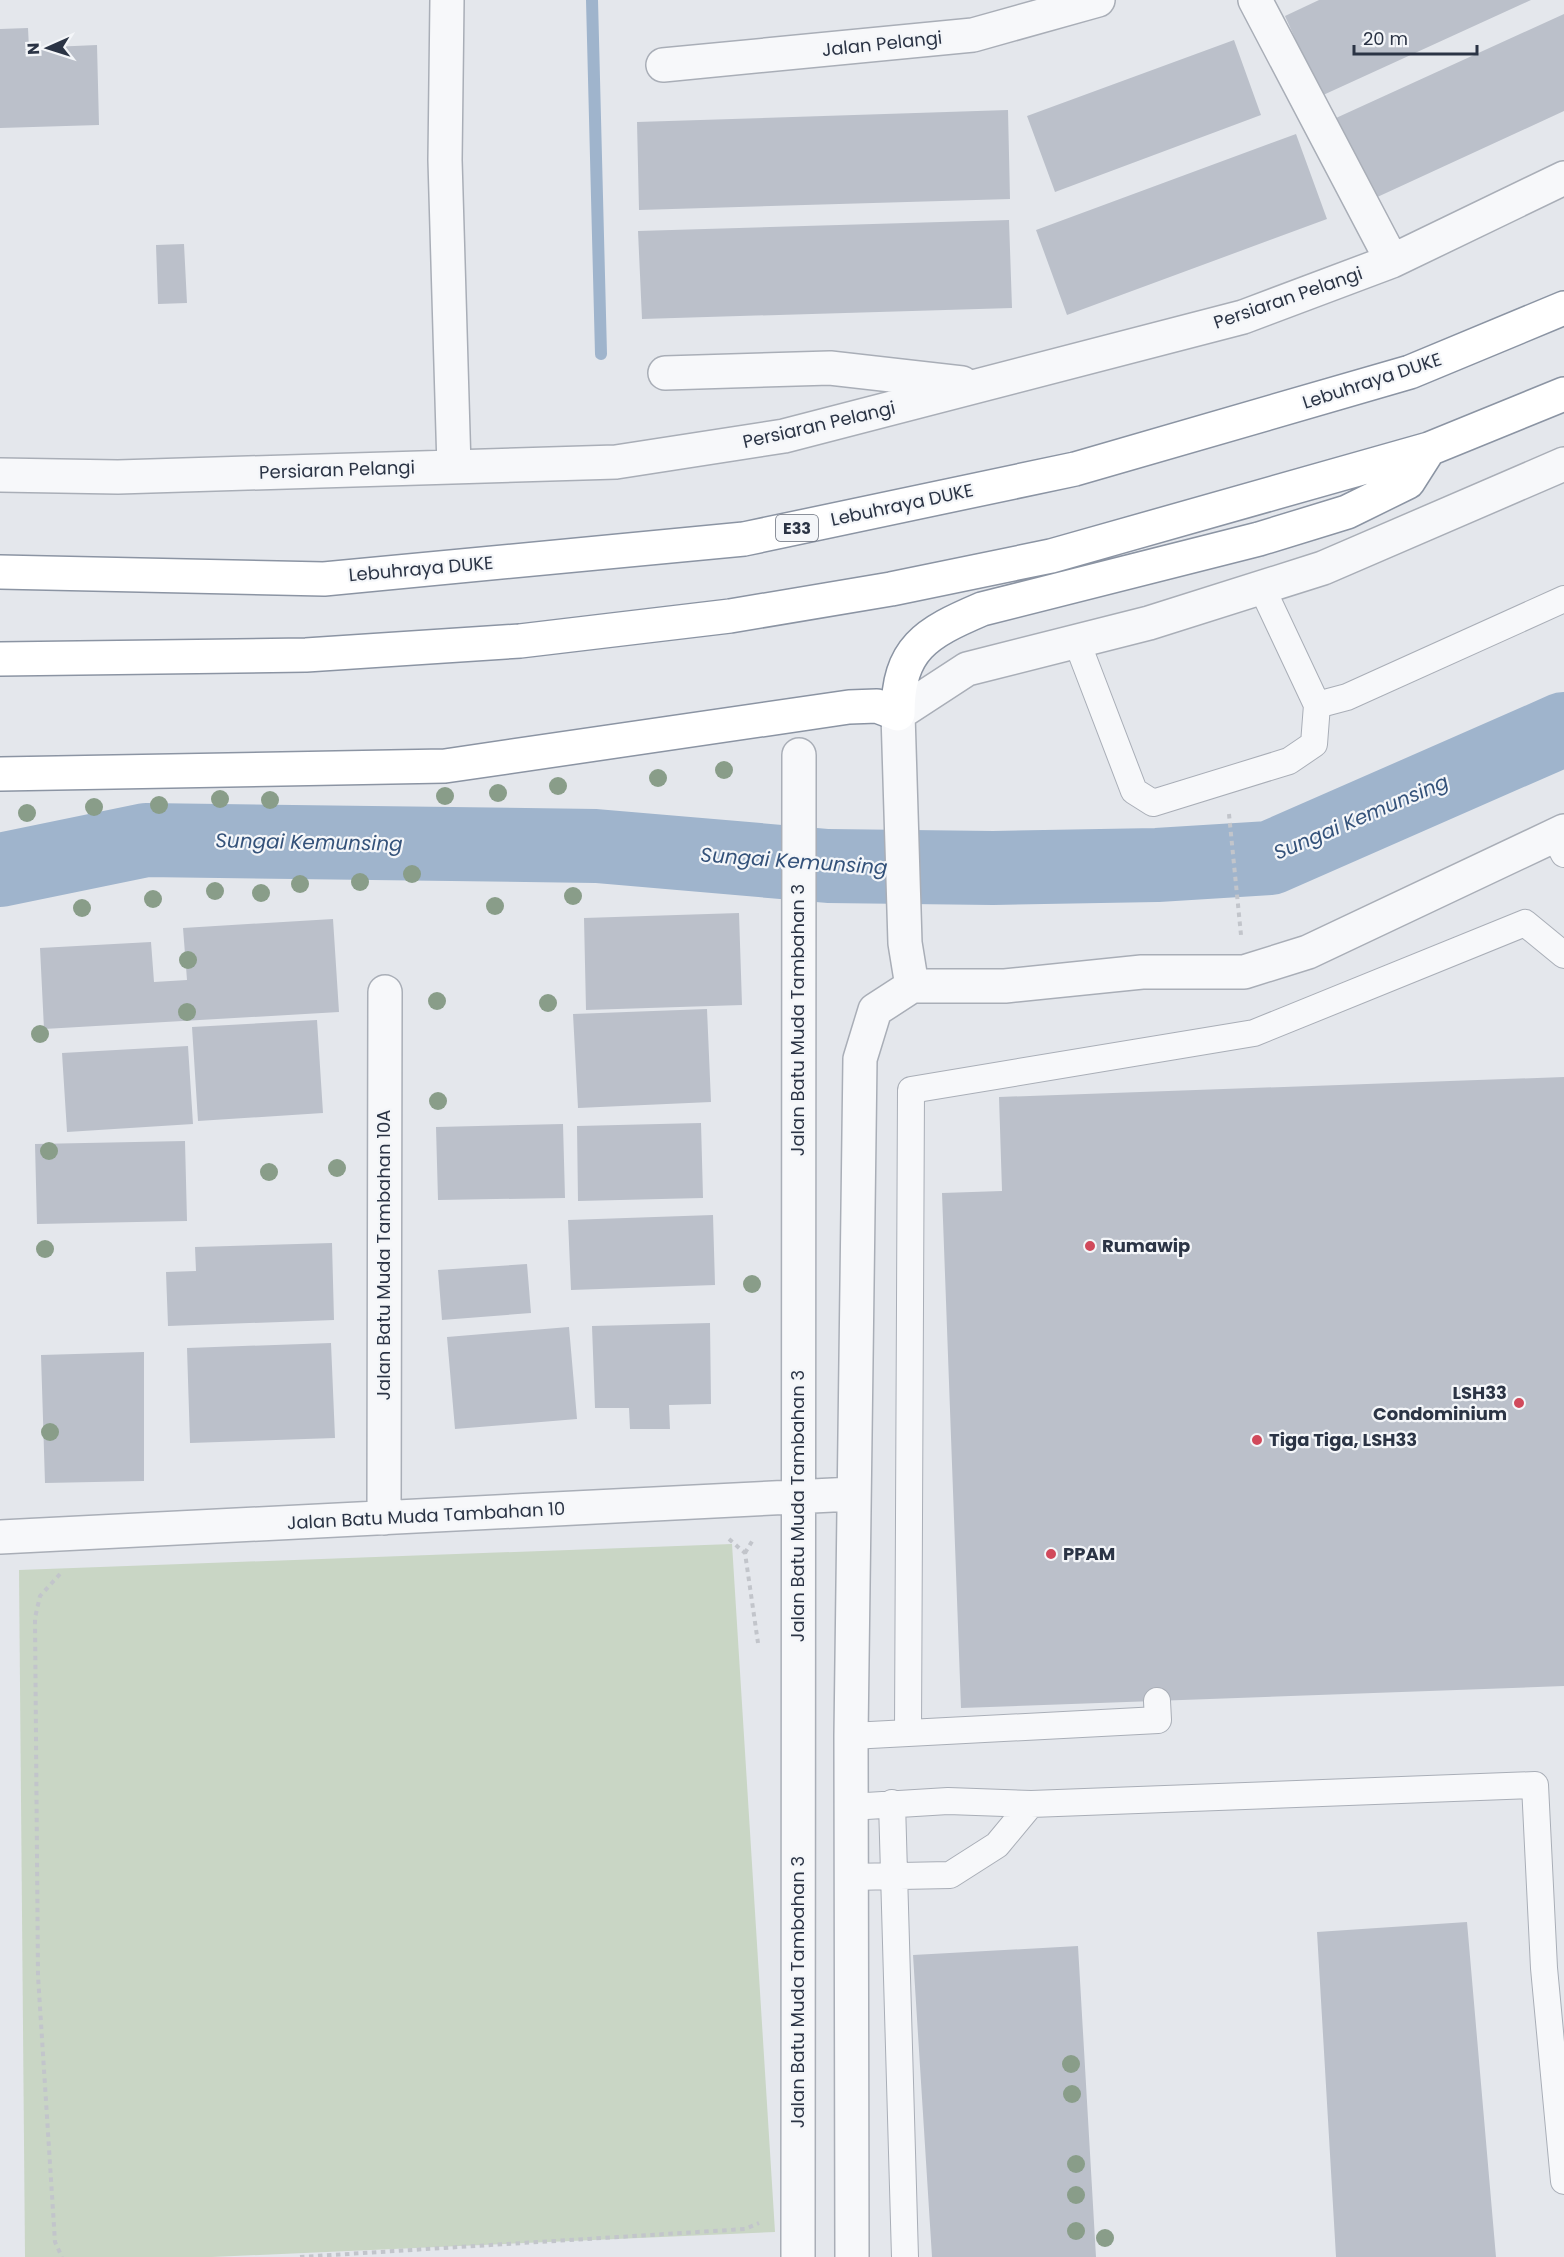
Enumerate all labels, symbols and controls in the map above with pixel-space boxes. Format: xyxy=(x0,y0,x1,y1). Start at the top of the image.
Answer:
north arrow xyxy=(18,18,78,78)
scale bar xyxy=(1354,18,1477,56)
street label: Jalan Pelangi xyxy=(821,25,943,62)
text: 20 m xyxy=(1363,26,1408,51)
text: N xyxy=(22,42,45,55)
street label: Persiaran Pelangi xyxy=(1210,260,1366,335)
street label: Lebuhraya DUKE xyxy=(1299,346,1445,415)
street label: Persiaran Pelangi xyxy=(740,395,898,454)
street label: Persiaran Pelangi xyxy=(259,454,415,485)
street label: Lebuhraya DUKE xyxy=(828,477,975,532)
road number: E33 xyxy=(776,515,818,541)
street label: Lebuhraya DUKE xyxy=(348,550,494,587)
water label: Sungai Kemunsing xyxy=(1269,767,1453,867)
water label: Sungai Kemunsing xyxy=(215,826,403,858)
water label: Sungai Kemunsing xyxy=(700,840,888,882)
street label: Jalan Batu Muda Tambahan 3 xyxy=(785,884,810,1156)
street label: Jalan Batu Muda Tambahan 10A xyxy=(371,1110,396,1400)
place label: Rumawip xyxy=(1102,1233,1190,1258)
marker: Rumawip xyxy=(1083,1239,1097,1253)
street label: Jalan Batu Muda Tambahan 3 xyxy=(785,1370,810,1642)
place label: LSH33 Condominium xyxy=(1373,1380,1507,1426)
marker: LSH33 Condominium xyxy=(1512,1396,1526,1410)
place label: Tiga Tiga, LSH33 xyxy=(1269,1427,1417,1452)
marker: Tiga Tiga, LSH33 xyxy=(1250,1433,1264,1447)
street label: Jalan Batu Muda Tambahan 10 xyxy=(286,1496,566,1535)
place label: PPAM xyxy=(1063,1541,1115,1566)
marker: PPAM xyxy=(1044,1547,1058,1561)
street label: Jalan Batu Muda Tambahan 3 xyxy=(785,1856,810,2128)

